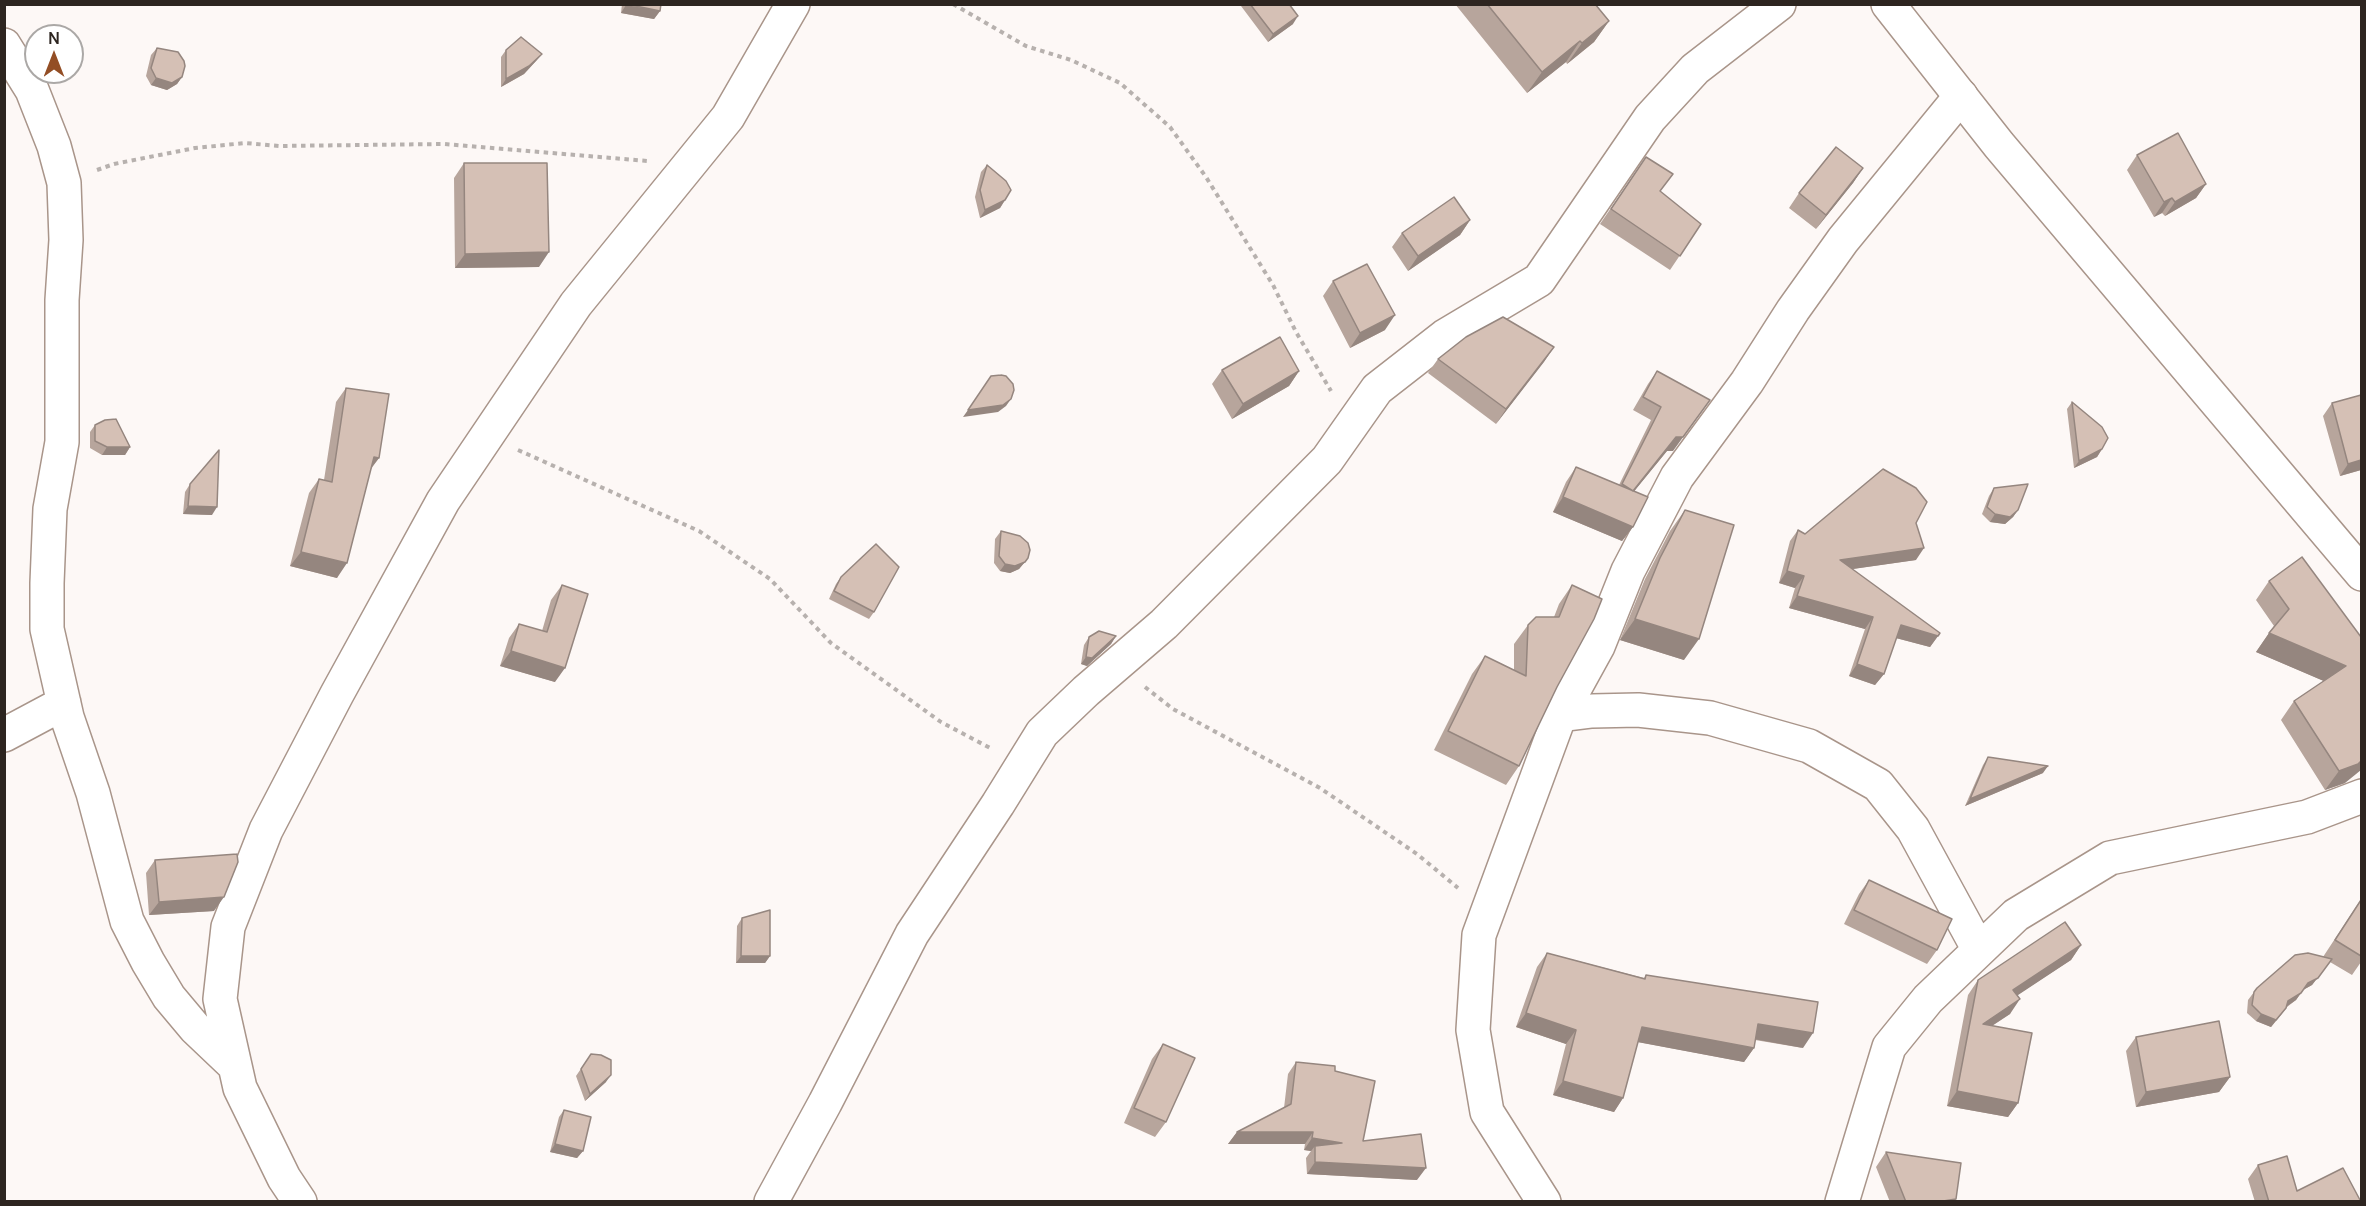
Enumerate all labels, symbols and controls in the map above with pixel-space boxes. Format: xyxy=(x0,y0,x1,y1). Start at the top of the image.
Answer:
north arrow xyxy=(24,24,84,84)
text: N xyxy=(48,27,60,49)

